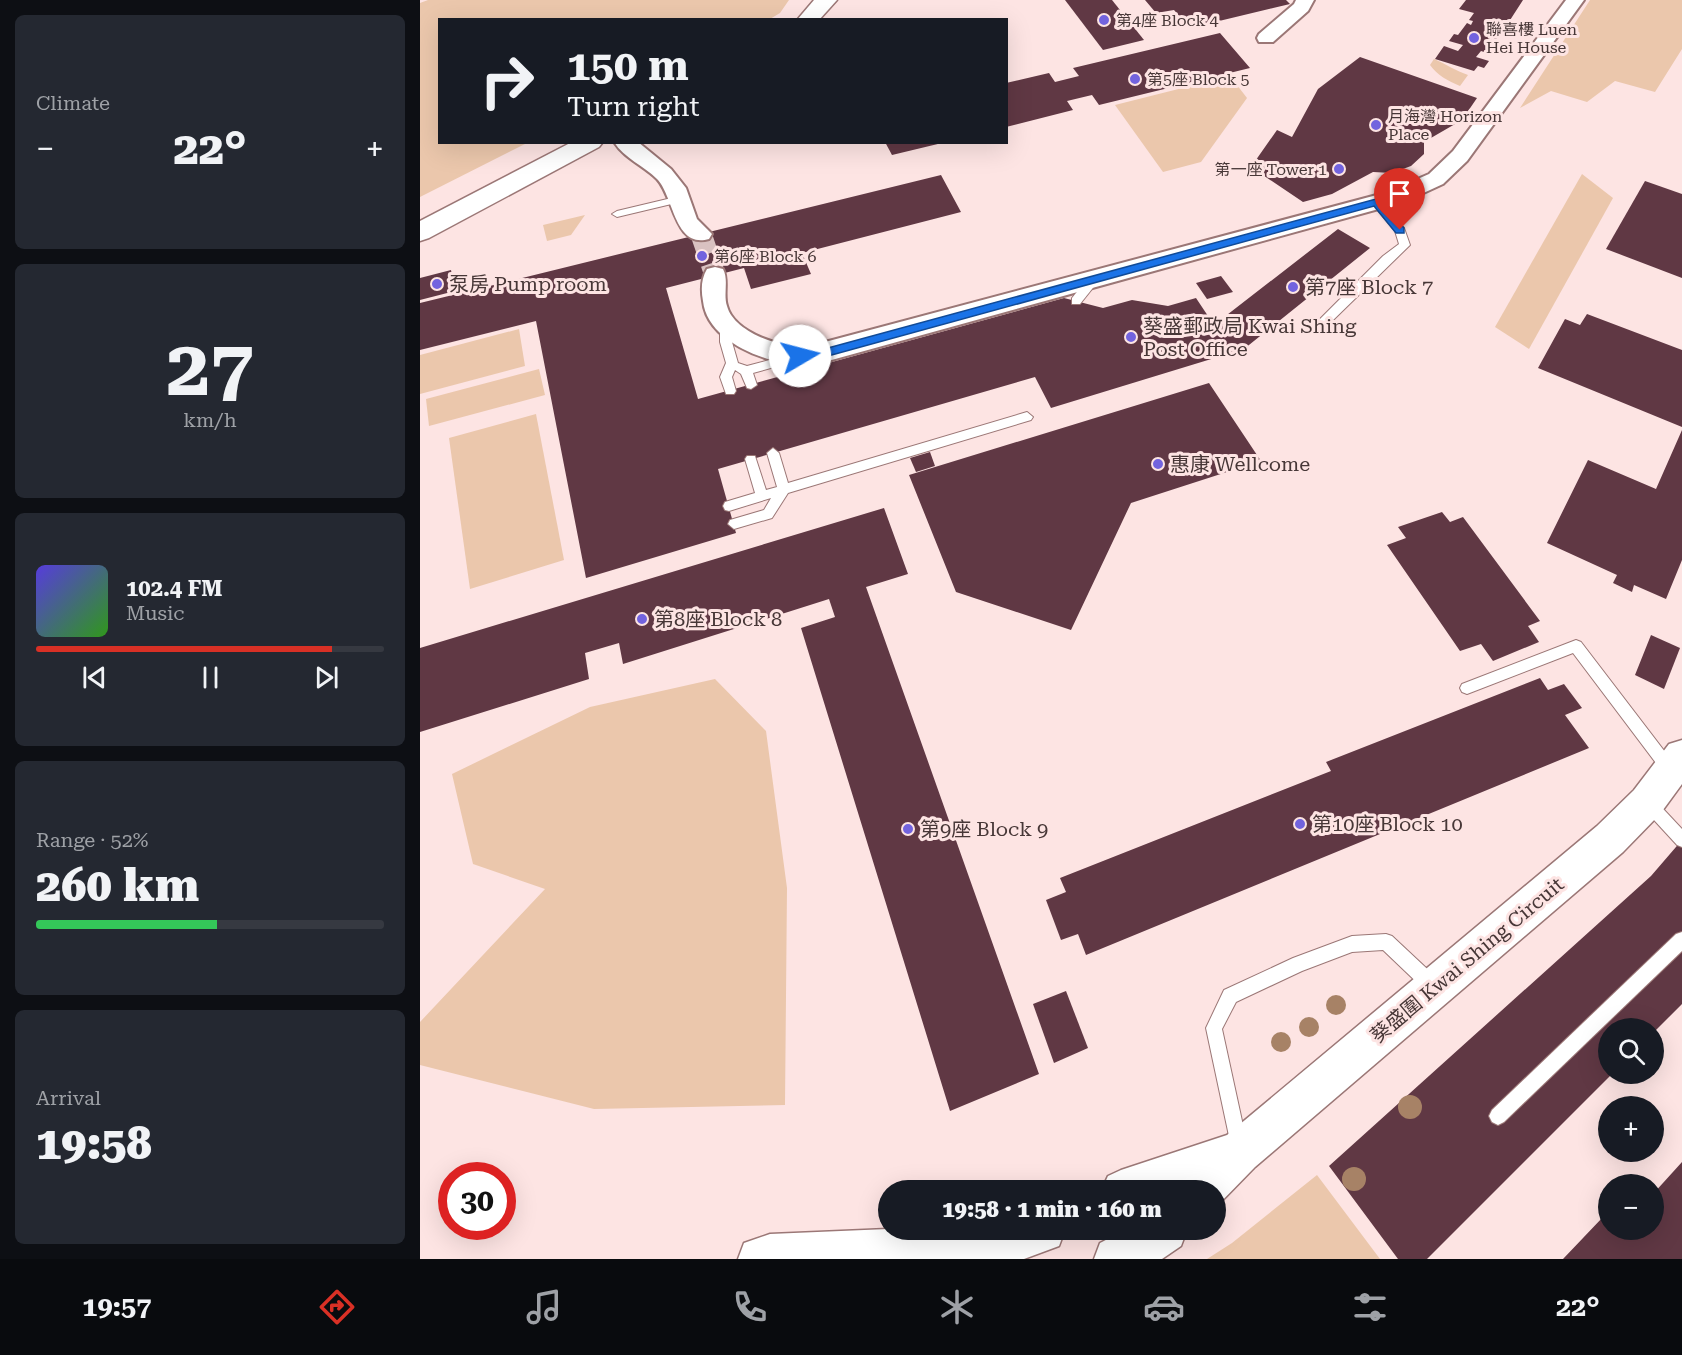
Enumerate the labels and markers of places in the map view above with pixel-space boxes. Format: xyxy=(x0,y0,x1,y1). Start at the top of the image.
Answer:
place label: 第4座 Block 4 xyxy=(1116,11,1219,30)
marker: 第4座 Block 4 xyxy=(1097,13,1111,27)
place label: 聯喜樓 Luen Hei House xyxy=(1486,20,1577,57)
marker: 聯喜樓 Luen Hei House xyxy=(1467,31,1481,45)
place label: 第5座 Block 5 xyxy=(1147,70,1250,89)
marker: 第5座 Block 5 xyxy=(1128,72,1142,86)
place label: 月海灣 Horizon Place xyxy=(1388,107,1502,144)
marker: 月海灣 Horizon Place xyxy=(1369,118,1383,132)
place label: 第一座 Tower 1 xyxy=(1215,160,1327,179)
marker: 第一座 Tower 1 xyxy=(1332,162,1346,176)
pin xyxy=(1374,168,1425,230)
place label: 第6座 Block 6 xyxy=(714,247,817,266)
marker: 第6座 Block 6 xyxy=(695,249,709,263)
place label: 泵房 Pump room xyxy=(449,272,607,296)
place label: 第7座 Block 7 xyxy=(1305,275,1433,299)
marker: 泵房 Pump room xyxy=(430,277,444,291)
marker: 第7座 Block 7 xyxy=(1286,280,1300,294)
place label: 葵盛郵政局 Kwai Shing Post Office xyxy=(1143,314,1357,361)
marker: 葵盛郵政局 Kwai Shing Post Office xyxy=(1124,330,1138,344)
place label: 惠康 Wellcome xyxy=(1170,452,1310,476)
marker: 惠康 Wellcome xyxy=(1151,457,1165,471)
place label: 第8座 Block 8 xyxy=(654,607,782,631)
marker: 第8座 Block 8 xyxy=(635,612,649,626)
place label: 第10座 Block 10 xyxy=(1312,812,1463,836)
place label: 第9座 Block 9 xyxy=(920,817,1048,841)
marker: 第10座 Block 10 xyxy=(1293,817,1307,831)
marker: 第9座 Block 9 xyxy=(901,822,915,836)

